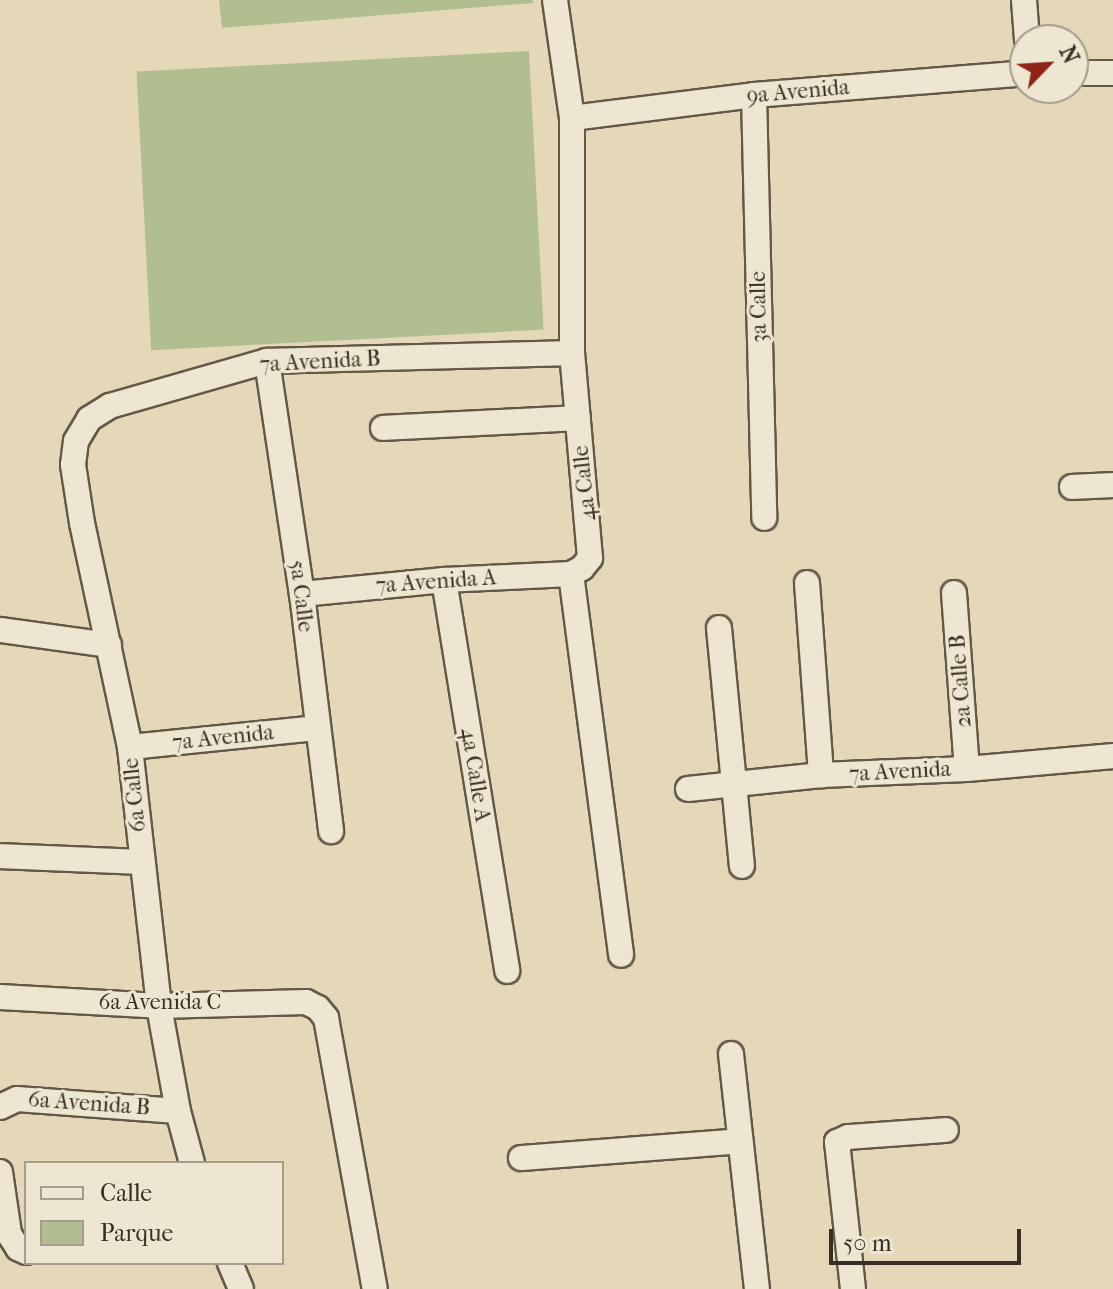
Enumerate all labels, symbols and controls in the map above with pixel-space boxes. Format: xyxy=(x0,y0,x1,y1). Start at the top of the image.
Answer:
north arrow xyxy=(1009,24,1089,104)
text: N xyxy=(1054,42,1084,68)
street label: 9a Avenida xyxy=(746,74,850,110)
street label: 3a Calle xyxy=(745,271,773,343)
street label: 7a Avenida B xyxy=(259,346,381,378)
street label: 4a Calle xyxy=(568,444,602,522)
street label: 5a Calle xyxy=(283,559,319,633)
street label: 7a Avenida A xyxy=(375,565,497,599)
street label: 2a Calle B xyxy=(945,634,977,728)
street label: 7a Avenida xyxy=(171,720,275,756)
street label: 4a Calle A xyxy=(455,726,495,824)
street label: 6a Calle xyxy=(118,756,152,834)
street label: 7a Avenida xyxy=(848,756,952,788)
street label: 6a Avenida C xyxy=(99,990,221,1016)
street label: 6a Avenida B xyxy=(27,1087,151,1121)
legend xyxy=(24,1161,284,1265)
text: Calle xyxy=(100,1179,152,1207)
scale bar xyxy=(833,1213,1025,1263)
text: Parque xyxy=(100,1219,173,1247)
text: 50 m xyxy=(843,1229,892,1257)

